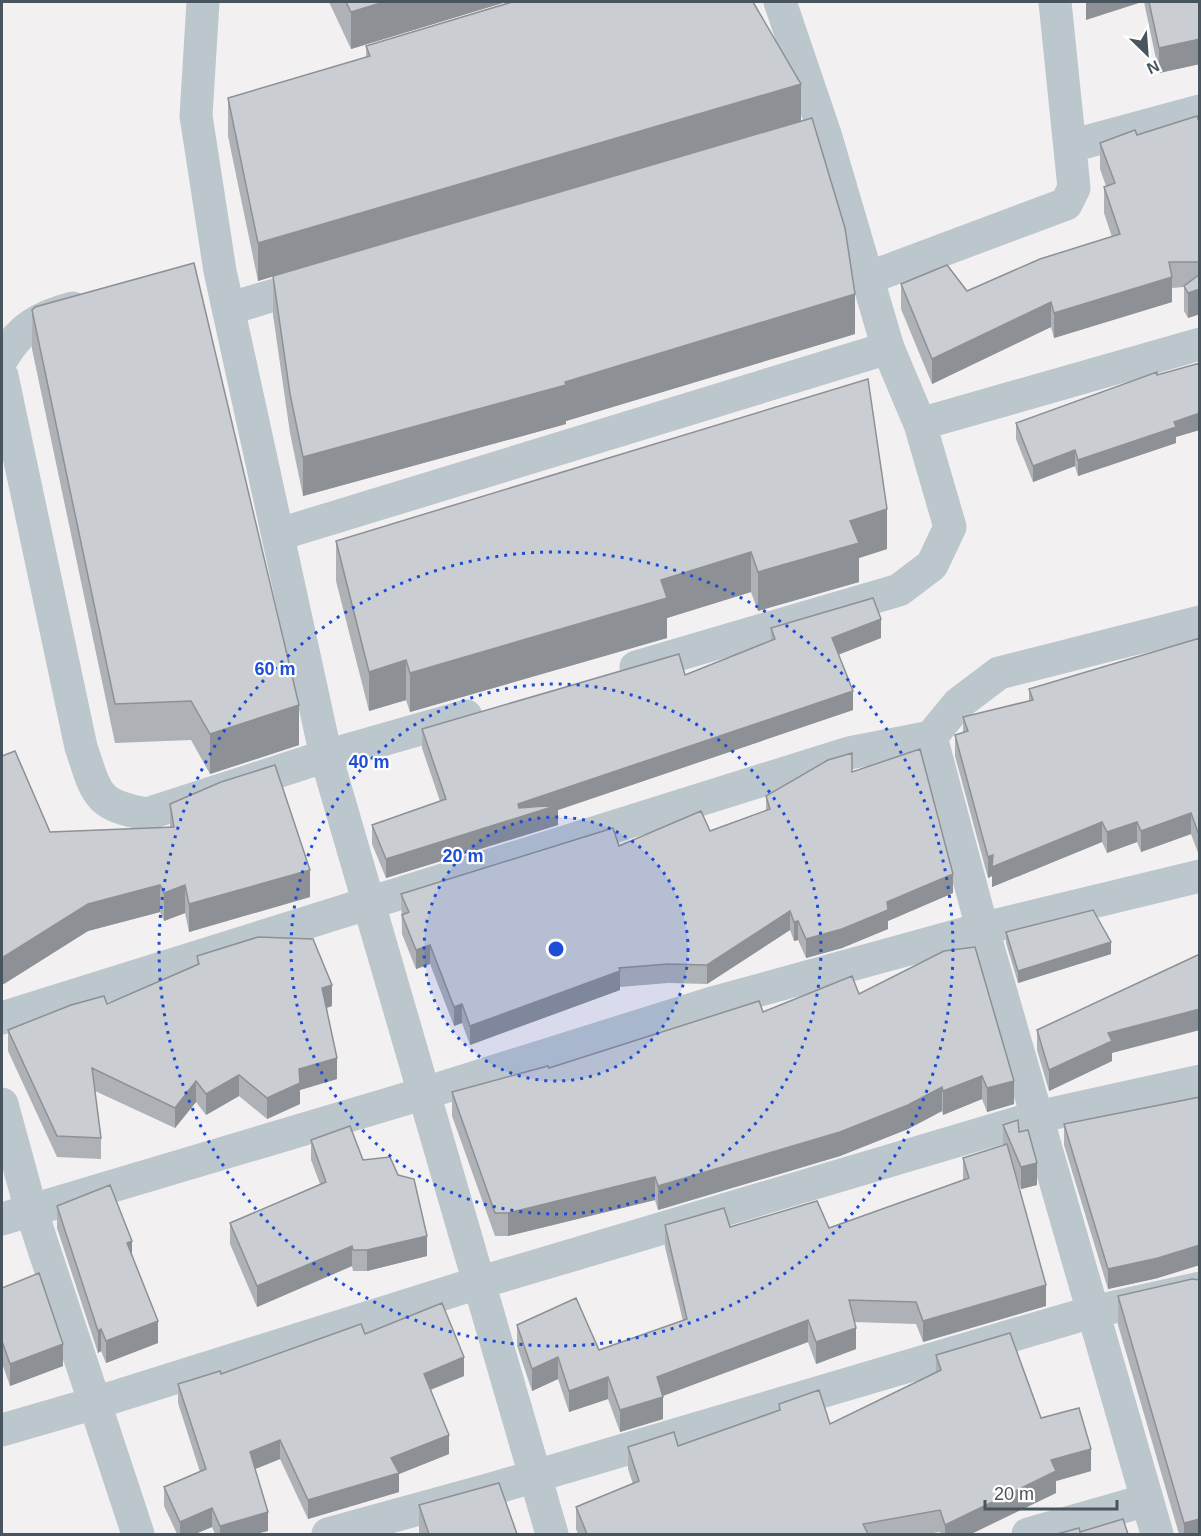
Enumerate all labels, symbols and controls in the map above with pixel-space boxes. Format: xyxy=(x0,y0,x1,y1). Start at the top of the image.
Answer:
north arrow xyxy=(1117,24,1177,84)
text: N xyxy=(1144,57,1162,77)
text: 60 m xyxy=(254,659,296,679)
text: 40 m xyxy=(348,752,390,772)
text: 20 m xyxy=(442,846,484,866)
centre of rings xyxy=(546,939,566,959)
scale bar xyxy=(985,1473,1117,1511)
text: 20 m xyxy=(994,1484,1034,1504)

